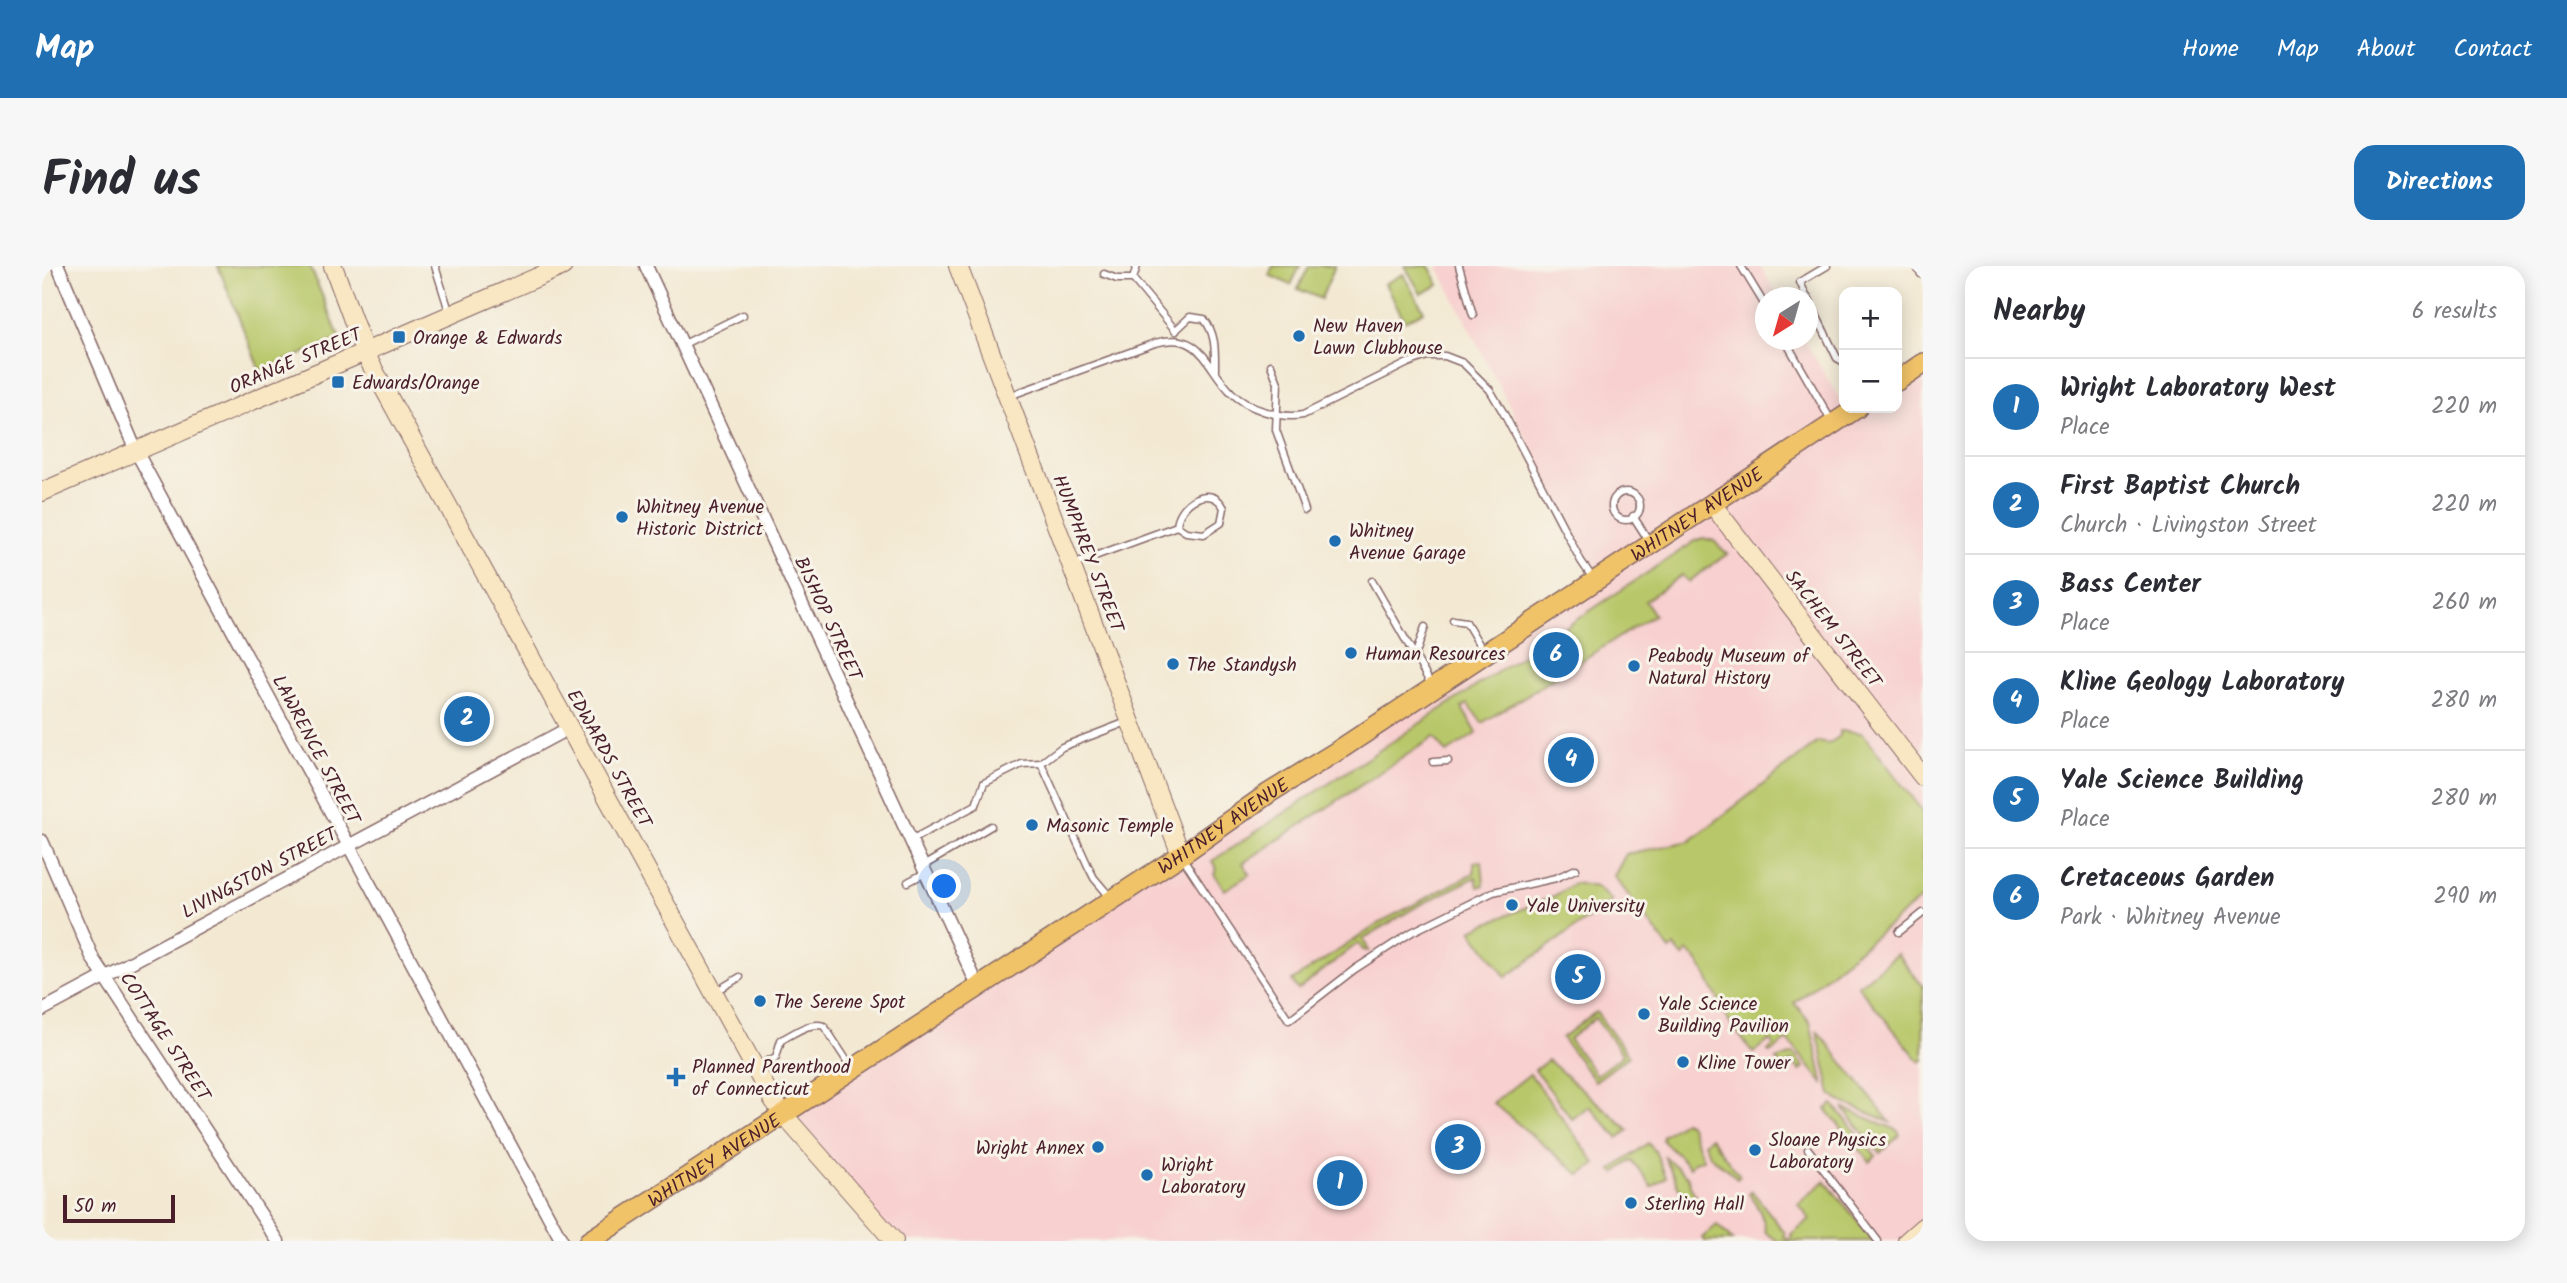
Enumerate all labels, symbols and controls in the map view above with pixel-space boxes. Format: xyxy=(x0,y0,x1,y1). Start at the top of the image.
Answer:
text: Map xyxy=(35,23,95,76)
text: Home xyxy=(2182,30,2239,69)
text: Map xyxy=(2277,30,2319,69)
text: About xyxy=(2357,30,2415,69)
text: Contact xyxy=(2453,30,2532,69)
text: Find us xyxy=(42,143,200,221)
button: Directions xyxy=(2354,145,2525,220)
north arrow xyxy=(1755,287,1818,350)
map controls xyxy=(1839,287,1902,413)
button: + xyxy=(1839,287,1902,350)
text: Nearby xyxy=(1993,288,2085,336)
text: 6 results xyxy=(2412,294,2497,330)
place label: New Haven Lawn Clubhouse xyxy=(1313,312,1443,364)
street label: ORANGE STREET xyxy=(225,320,368,403)
place label: Orange & Edwards xyxy=(413,324,562,354)
marker: New Haven Lawn Clubhouse xyxy=(1291,328,1307,344)
marker: Orange & Edwards xyxy=(391,329,407,345)
button: − xyxy=(1839,350,1902,413)
text: Wright Laboratory West xyxy=(2060,368,2336,410)
place label: Edwards/Orange xyxy=(352,369,480,399)
marker: Edwards/Orange xyxy=(330,374,346,390)
text: 1 xyxy=(2013,389,2019,425)
text: 220 m xyxy=(2431,389,2497,425)
text: Place xyxy=(2060,410,2110,446)
street label: WHITNEY AVENUE xyxy=(1625,460,1771,571)
text: First Baptist Church xyxy=(2060,466,2300,508)
street label: HUMPHREY STREET xyxy=(1043,471,1132,639)
text: 2 xyxy=(2009,487,2023,523)
text: 220 m xyxy=(2431,487,2497,523)
place label: Whitney Avenue Historic District xyxy=(636,493,765,545)
text: Church · Livingston Street xyxy=(2060,508,2317,544)
marker: Whitney Avenue Historic District xyxy=(614,509,630,525)
place label: Whitney Avenue Garage xyxy=(1349,517,1466,569)
marker: Whitney Avenue Garage xyxy=(1327,533,1343,549)
street label: BISHOP STREET xyxy=(785,552,870,688)
street label: SACHEM STREET xyxy=(1777,564,1889,696)
text: Bass Center xyxy=(2060,564,2201,606)
text: 3 xyxy=(2010,585,2022,621)
text: 260 m xyxy=(2432,585,2497,621)
text: Place xyxy=(2060,606,2110,642)
pin: 6 xyxy=(1533,629,1579,681)
place label: Human Resources xyxy=(1365,640,1506,670)
place label: Peabody Museum of Natural History xyxy=(1648,642,1811,694)
marker: Human Resources xyxy=(1343,645,1359,661)
place label: The Standysh xyxy=(1187,651,1297,681)
marker: The Standysh xyxy=(1165,656,1181,672)
marker: Peabody Museum of Natural History xyxy=(1626,658,1642,674)
text: Kline Geology Laboratory xyxy=(2060,662,2345,704)
street label: LAWRENCE STREET xyxy=(263,670,368,832)
text: 4 xyxy=(2010,683,2022,719)
text: 280 m xyxy=(2431,683,2497,719)
street label: EDWARDS STREET xyxy=(558,684,660,835)
pin: 2 xyxy=(444,693,490,745)
text: Place xyxy=(2060,704,2110,740)
pin: 4 xyxy=(1548,734,1594,786)
text: Yale Science Building xyxy=(2060,760,2304,802)
street label: WHITNEY AVENUE xyxy=(1152,771,1296,883)
text: 5 xyxy=(2010,781,2022,817)
text: 280 m xyxy=(2431,781,2497,817)
text: Place xyxy=(2060,802,2110,838)
place label: Masonic Temple xyxy=(1046,812,1174,842)
marker: Masonic Temple xyxy=(1024,817,1040,833)
street label: LIVINGSTON STREET xyxy=(177,819,345,928)
text: Cretaceous Garden xyxy=(2060,858,2274,900)
your location xyxy=(927,869,961,903)
text: 6 xyxy=(2010,879,2022,915)
text: 290 m xyxy=(2433,879,2497,915)
place label: Yale University xyxy=(1526,892,1645,922)
marker: Yale University xyxy=(1504,897,1520,913)
text: Park · Whitney Avenue xyxy=(2060,900,2281,936)
pin: 5 xyxy=(1555,951,1601,1003)
street label: COTTAGE STREET xyxy=(111,966,218,1109)
place label: The Serene Spot xyxy=(774,988,906,1018)
place label: Yale Science Building Pavilion xyxy=(1658,990,1789,1042)
marker: The Serene Spot xyxy=(752,993,768,1009)
marker: Yale Science Building Pavilion xyxy=(1636,1006,1652,1022)
place label: Kline Tower xyxy=(1697,1049,1792,1079)
place label: Planned Parenthood of Connecticut xyxy=(692,1053,851,1105)
marker: Kline Tower xyxy=(1675,1054,1691,1070)
marker: Planned Parenthood of Connecticut xyxy=(666,1067,686,1087)
street label: WHITNEY AVENUE xyxy=(642,1106,788,1216)
pin: 3 xyxy=(1435,1121,1481,1173)
place label: Sloane Physics Laboratory xyxy=(1769,1126,1886,1178)
place label: Wright Annex xyxy=(976,1134,1085,1164)
marker: Wright Annex xyxy=(1090,1139,1106,1155)
marker: Sloane Physics Laboratory xyxy=(1747,1142,1763,1158)
place label: Wright Laboratory xyxy=(1161,1151,1246,1203)
pin: 1 xyxy=(1317,1157,1363,1209)
marker: Wright Laboratory xyxy=(1139,1167,1155,1183)
place label: Sterling Hall xyxy=(1645,1190,1745,1220)
scale bar xyxy=(63,1192,175,1224)
text: 50 m xyxy=(74,1192,116,1222)
marker: Sterling Hall xyxy=(1623,1195,1639,1211)

